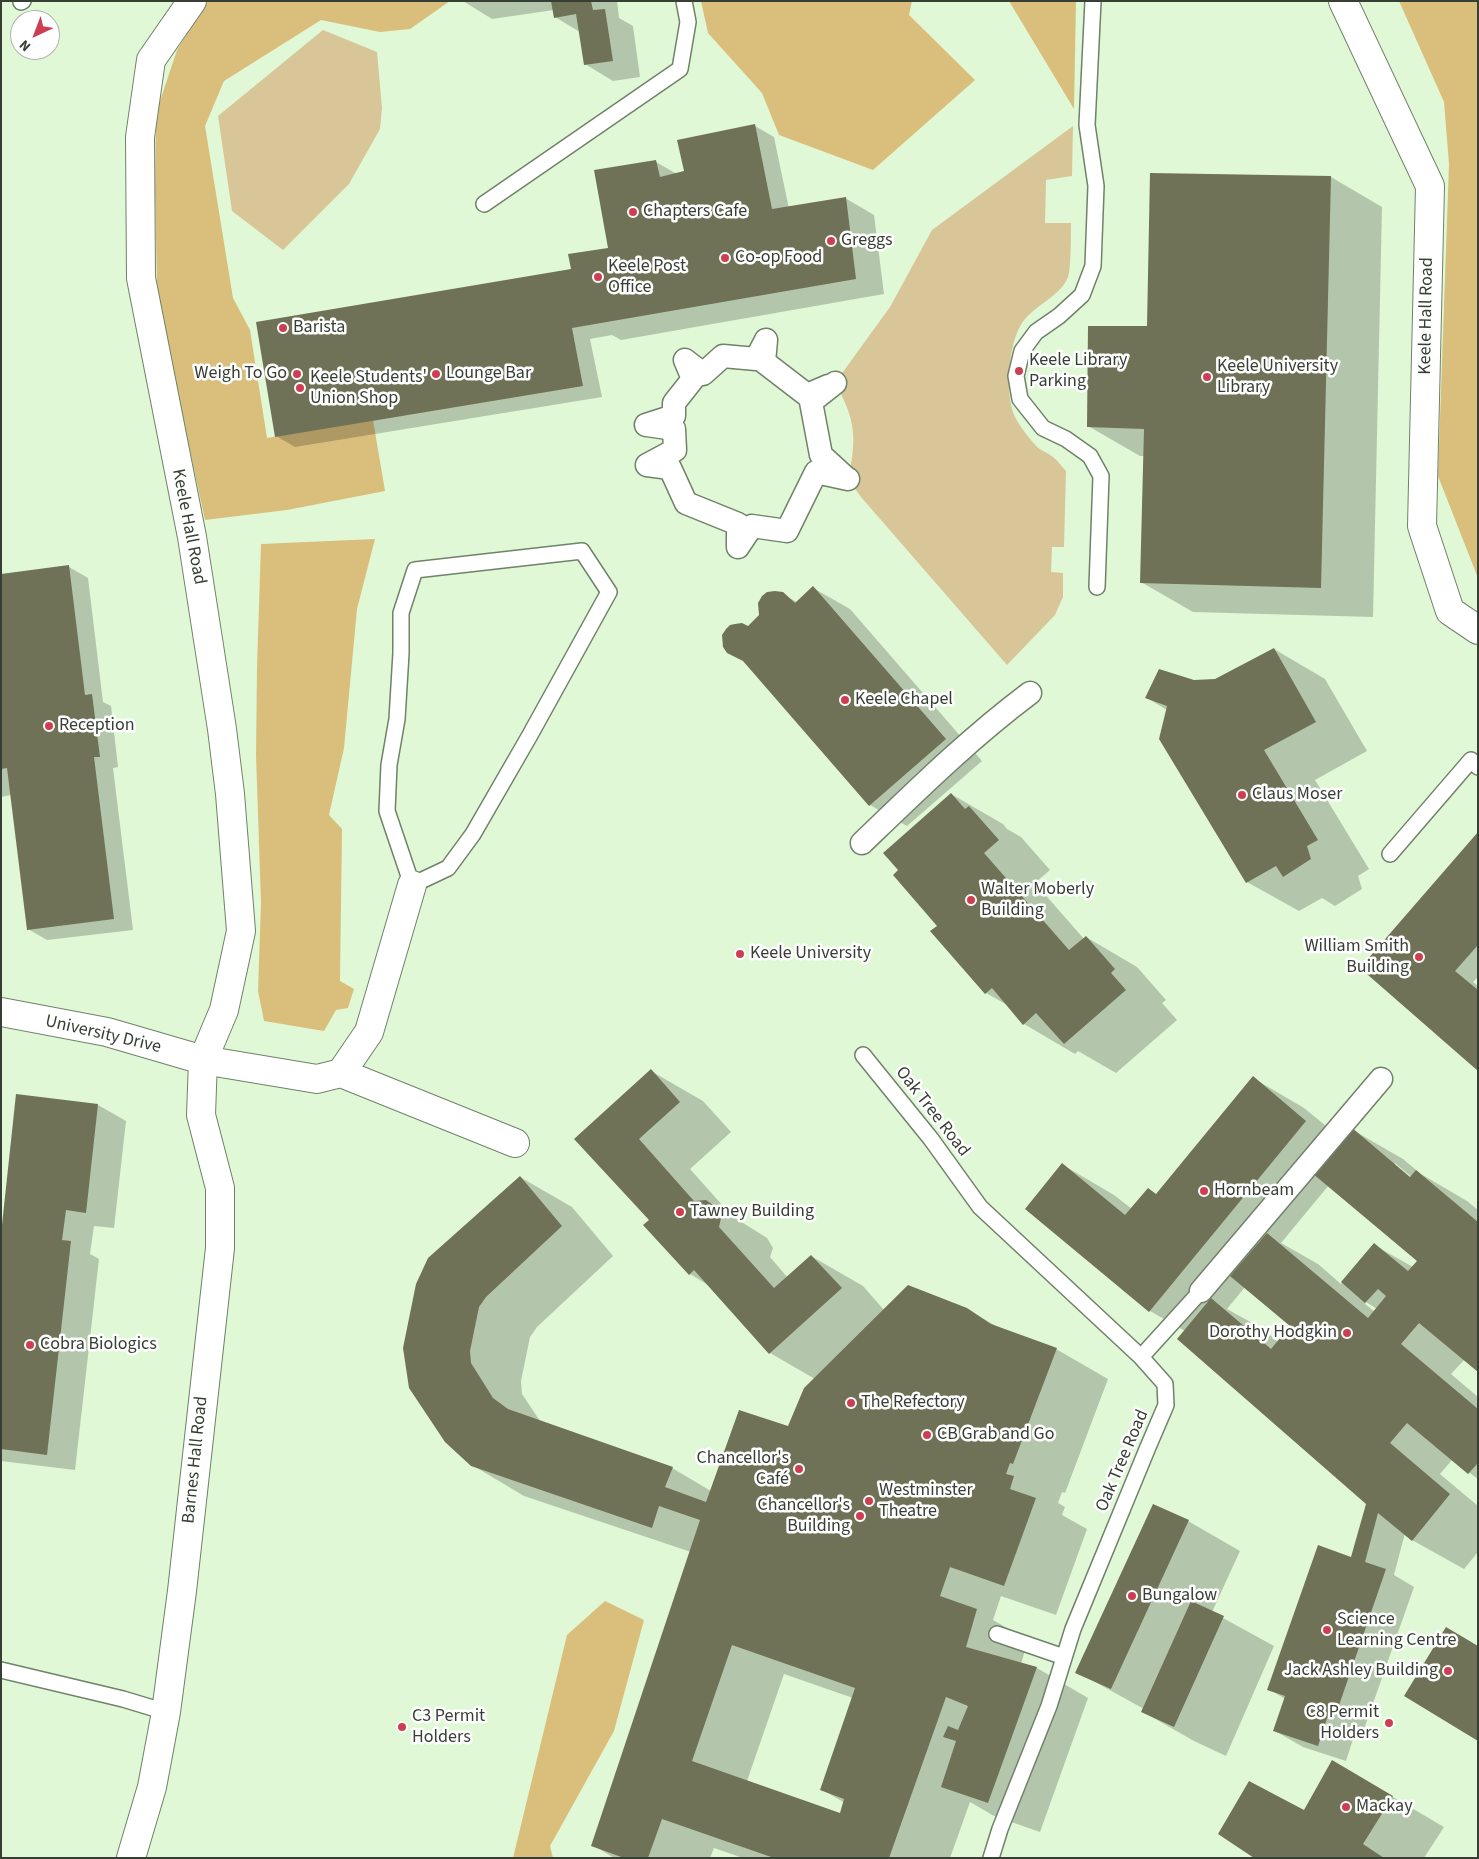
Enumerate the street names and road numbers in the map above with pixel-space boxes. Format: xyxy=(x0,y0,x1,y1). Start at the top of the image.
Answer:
street label: Keele Hall Road xyxy=(1415,257,1439,375)
street label: Keele Hall Road xyxy=(166,467,210,587)
street label: University Drive xyxy=(43,1011,163,1059)
street label: Oak Tree Road xyxy=(890,1063,974,1161)
street label: Barnes Hall Road xyxy=(179,1395,213,1525)
street label: Oak Tree Road xyxy=(1092,1407,1154,1515)

